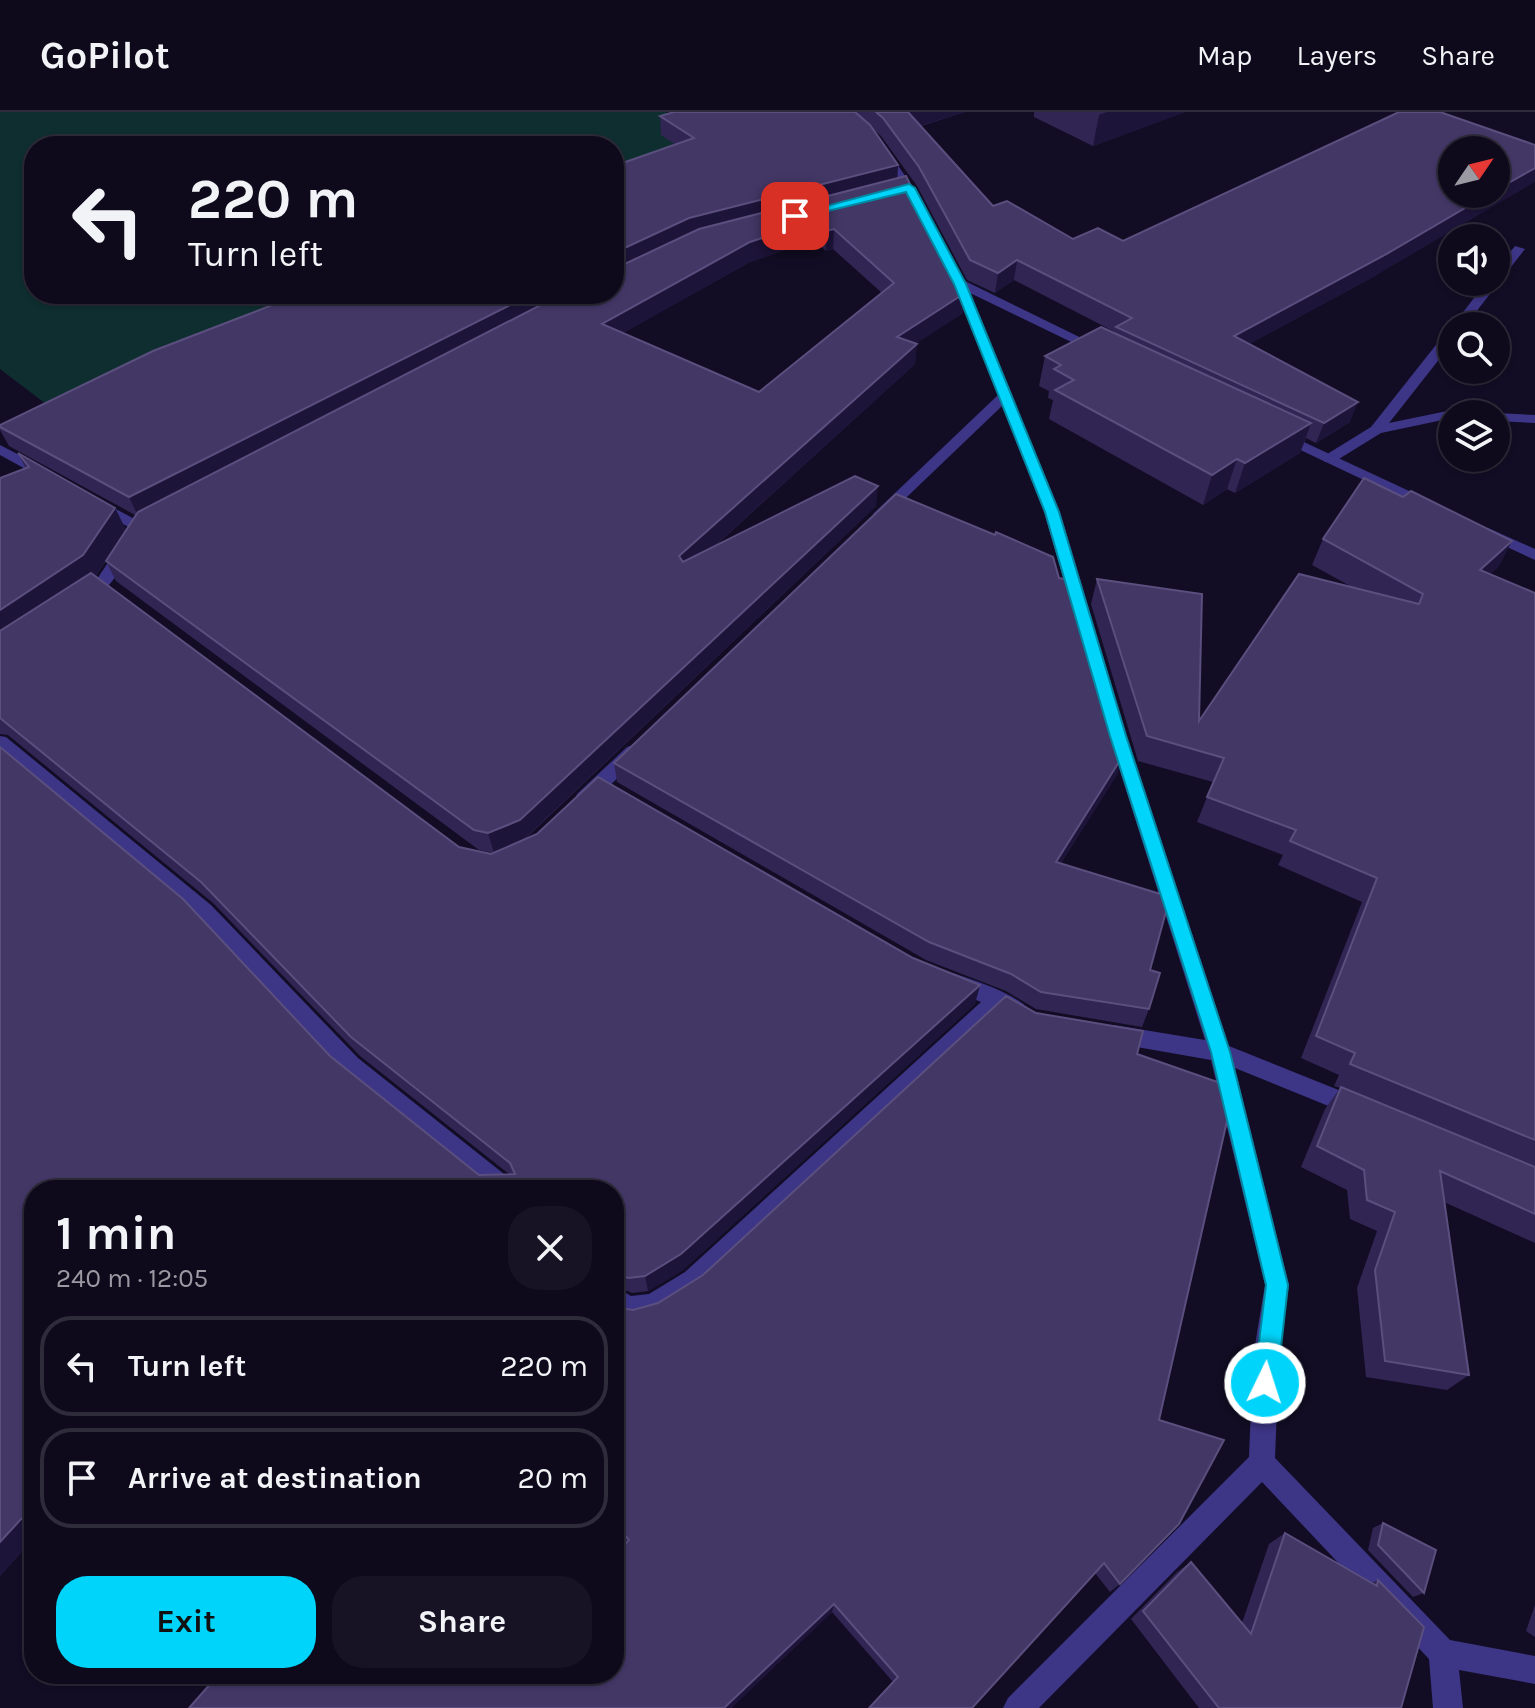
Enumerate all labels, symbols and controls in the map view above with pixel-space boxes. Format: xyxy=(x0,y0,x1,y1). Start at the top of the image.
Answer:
text: GoPilot xyxy=(40,33,170,78)
text: Map xyxy=(1197,39,1252,72)
text: Layers xyxy=(1296,39,1377,72)
text: Share xyxy=(1421,39,1495,72)
north arrow xyxy=(1438,136,1510,208)
map controls xyxy=(1438,136,1510,472)
text: 220 m xyxy=(188,166,359,231)
icon: left xyxy=(56,168,160,272)
pin xyxy=(761,182,829,250)
icon: arrive xyxy=(773,194,817,238)
button: sound xyxy=(1438,224,1510,296)
text: Turn left xyxy=(188,233,323,275)
button: search xyxy=(1438,312,1510,384)
button: layers xyxy=(1438,400,1510,472)
text: 1 min xyxy=(56,1205,176,1261)
button: close xyxy=(508,1206,592,1290)
text: 240 m · 12:05 xyxy=(56,1263,208,1294)
position arrow xyxy=(1223,1341,1307,1425)
icon: left xyxy=(60,1344,104,1388)
text: Turn left xyxy=(128,1348,246,1384)
text: 220 m xyxy=(500,1348,588,1384)
icon: arrive xyxy=(60,1456,104,1500)
text: Arrive at destination xyxy=(128,1460,422,1496)
text: 20 m xyxy=(518,1460,588,1496)
button: Exit xyxy=(56,1576,316,1668)
button: Share xyxy=(332,1576,592,1668)

